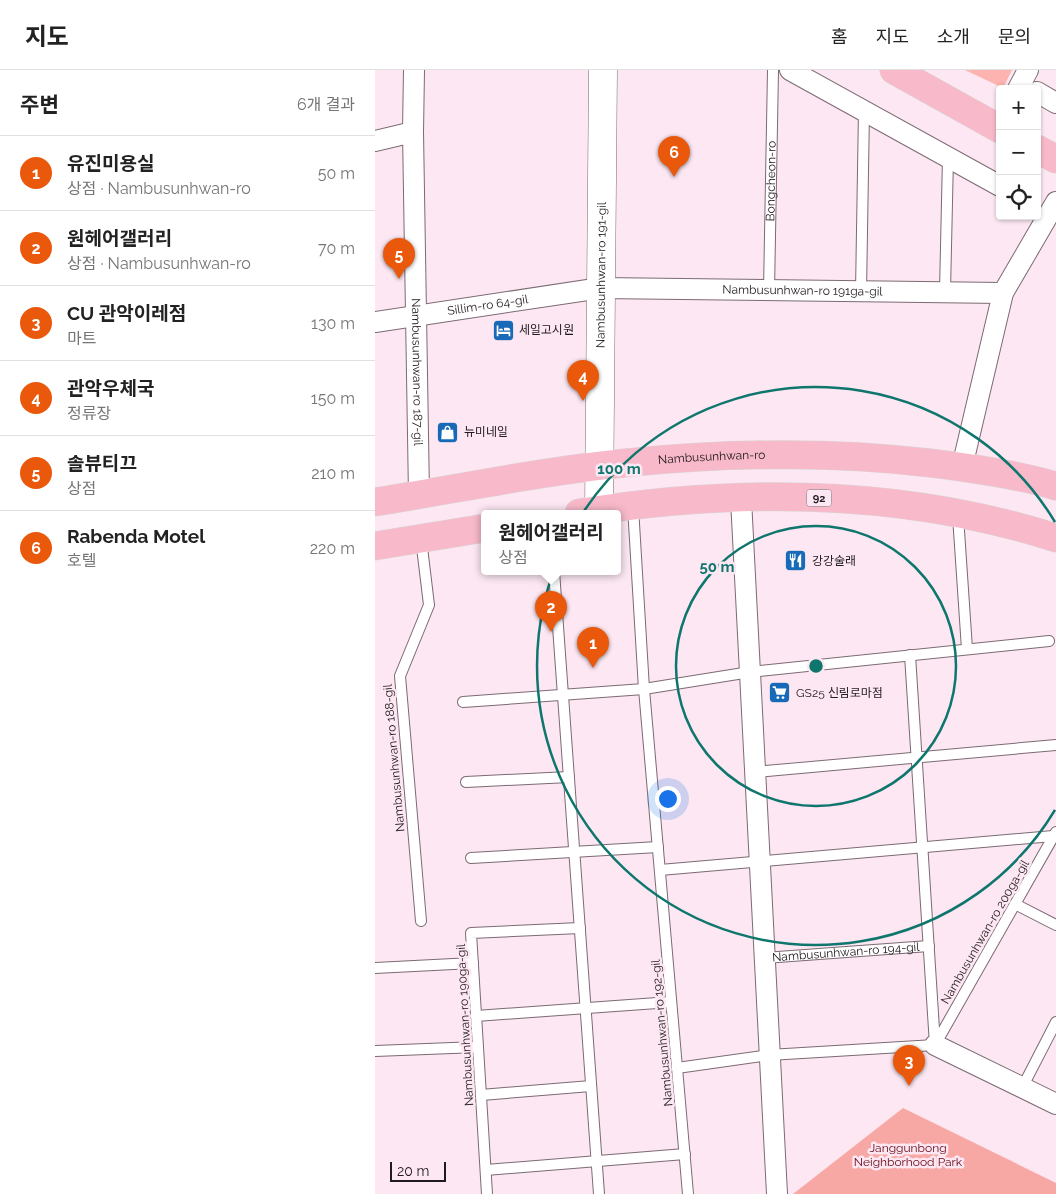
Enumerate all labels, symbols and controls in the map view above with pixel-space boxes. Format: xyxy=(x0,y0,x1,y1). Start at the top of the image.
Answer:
text: 지도 xyxy=(25,22,69,51)
text: 홈 xyxy=(831,26,848,47)
text: 지도 xyxy=(876,26,909,47)
text: 소개 xyxy=(937,26,970,47)
text: 문의 xyxy=(998,26,1031,47)
map controls xyxy=(996,85,1041,220)
button: + xyxy=(996,85,1041,130)
text: 주변 xyxy=(20,92,59,117)
text: 6개 결과 xyxy=(297,95,355,114)
button: − xyxy=(996,130,1041,175)
pin: 6 xyxy=(658,136,690,177)
street label: Bongcheon-ro xyxy=(763,141,779,221)
text: 유진미용실 xyxy=(67,152,154,174)
text: 1 xyxy=(32,164,40,183)
text: 50 m xyxy=(318,164,355,183)
button: locate xyxy=(996,175,1041,220)
text: 상점 · Nambusunhwan-ro xyxy=(67,179,251,198)
street label: Nambusunhwan-ro 191-gil xyxy=(593,201,609,348)
text: 원헤어갤러리 xyxy=(67,227,172,249)
pin: 5 xyxy=(383,238,415,279)
text: 2 xyxy=(31,239,41,258)
text: 70 m xyxy=(318,239,355,258)
text: 상점 · Nambusunhwan-ro xyxy=(67,254,251,273)
street label: Nambusunhwan-ro 191ga-gil xyxy=(722,283,883,299)
street label: Sillim-ro 64-gil xyxy=(446,292,530,318)
street label: Nambusunhwan-ro 187-gil xyxy=(409,298,425,446)
text: CU 관악이레점 xyxy=(67,302,186,324)
text: 3 xyxy=(32,314,40,333)
text: 130 m xyxy=(311,314,355,333)
hotel icon: 세일고시원 xyxy=(491,318,515,342)
place label: 세일고시원 xyxy=(519,323,574,337)
text: 마트 xyxy=(67,329,96,348)
pin: 4 xyxy=(567,360,599,401)
text: 관악우체국 xyxy=(67,377,154,399)
text: 4 xyxy=(31,389,41,408)
text: 150 m xyxy=(311,389,355,408)
text: 정류장 xyxy=(67,404,111,423)
shop icon: 뉴미네일 xyxy=(436,420,460,444)
place label: 뉴미네일 xyxy=(464,425,508,439)
street label: Nambusunhwan-ro xyxy=(657,448,766,467)
text: 솔뷰티끄 xyxy=(67,452,137,474)
text: 100 m xyxy=(597,460,641,478)
text: 5 xyxy=(32,464,40,483)
text: 210 m xyxy=(311,464,355,483)
text: 상점 xyxy=(67,479,96,498)
road number: 92 xyxy=(807,489,831,506)
popup xyxy=(481,510,621,575)
text: 원헤어갤러리 xyxy=(499,521,603,543)
text: Rabenda Motel xyxy=(67,525,205,547)
text: 6 xyxy=(31,539,41,558)
text: 220 m xyxy=(310,539,355,558)
text: 상점 xyxy=(499,548,528,567)
restaurant icon: 강강술래 xyxy=(784,549,808,573)
text: 호텔 xyxy=(67,551,96,570)
place label: 강강술래 xyxy=(812,554,856,568)
text: 50 m xyxy=(699,558,735,576)
pin: 2 xyxy=(535,591,567,632)
pin: 1 xyxy=(577,627,609,668)
centre of rings xyxy=(807,657,825,675)
supermarket icon: GS25 신림로마점 xyxy=(768,681,792,705)
street label: Nambusunhwan-ro 188-gil xyxy=(381,683,407,832)
place label: GS25 신림로마점 xyxy=(796,686,883,700)
your location xyxy=(655,786,681,812)
street label: Nambusunhwan-ro 200ga-gil xyxy=(938,857,1032,1006)
street label: Nambusunhwan-ro 194-gil xyxy=(772,940,921,964)
street label: Nambusunhwan-ro 190ga-gil xyxy=(454,943,476,1106)
street label: Nambusunhwan-ro 192-gil xyxy=(649,958,675,1107)
pin: 3 xyxy=(893,1045,925,1086)
park label: Janggunbong Neighborhood Park xyxy=(854,1141,963,1169)
scale bar xyxy=(390,1159,446,1182)
text: 20 m xyxy=(397,1163,429,1179)

